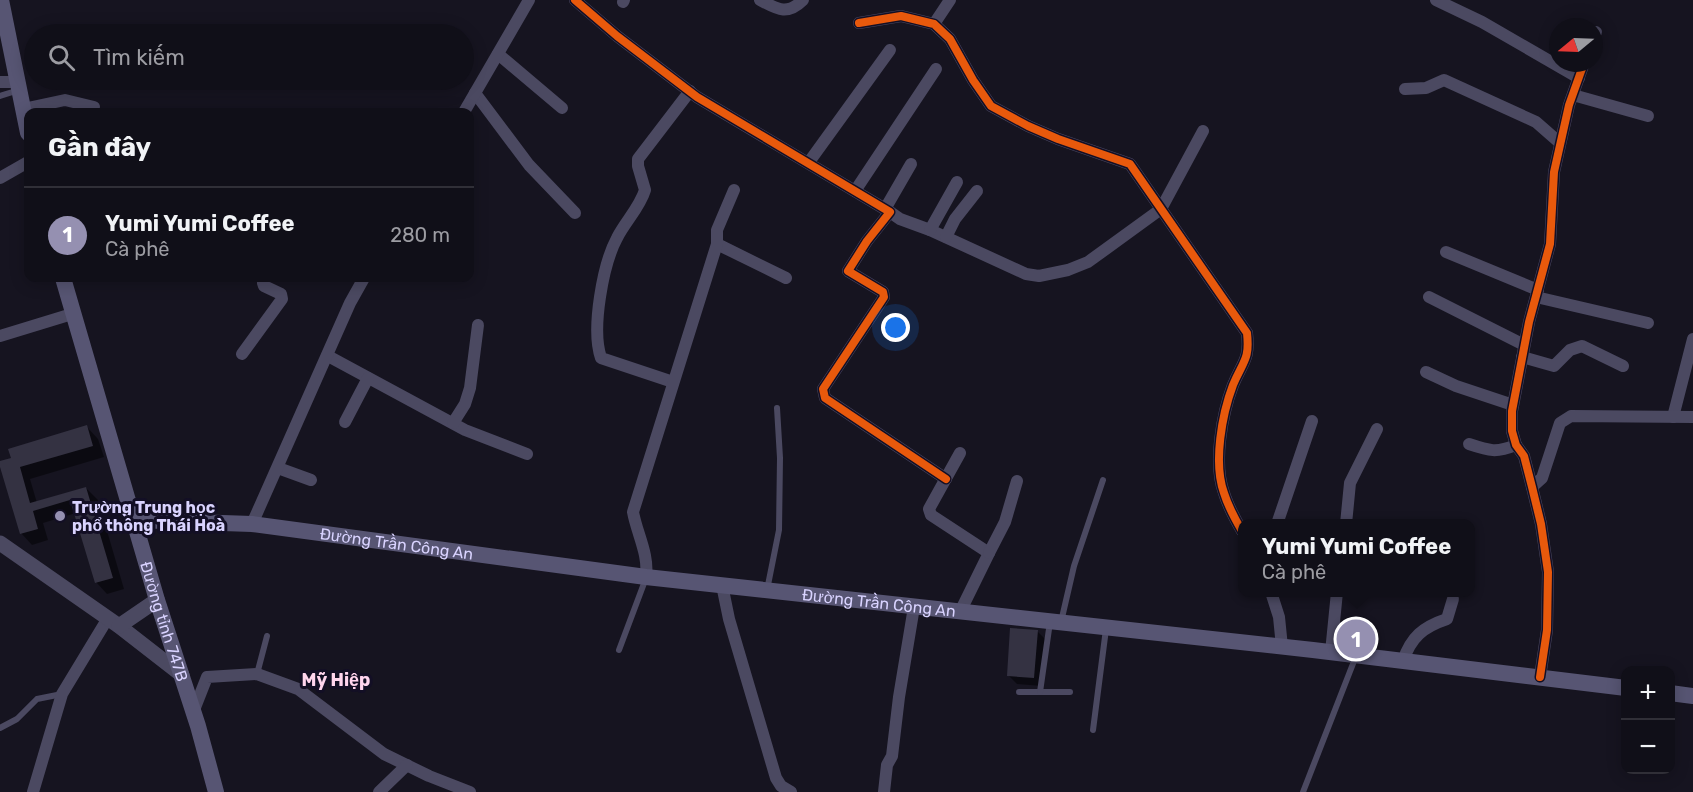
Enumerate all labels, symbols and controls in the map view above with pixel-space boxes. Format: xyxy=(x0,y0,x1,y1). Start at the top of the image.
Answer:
north arrow xyxy=(1549,18,1603,72)
search box xyxy=(24,24,474,90)
icon: search xyxy=(45,41,78,74)
text: Tìm kiếm xyxy=(93,44,185,71)
text: Gần đây xyxy=(48,132,151,163)
text: Yumi Yumi Coffee xyxy=(105,210,295,237)
text: 1 xyxy=(63,223,72,247)
text: 280 m xyxy=(390,223,450,247)
text: Cà phê xyxy=(105,237,170,261)
your location xyxy=(881,313,910,342)
place label: Trường Trung học phổ thông Thái Hoà xyxy=(72,498,225,535)
marker: Trường Trung học phổ thông Thái Hoà xyxy=(53,509,67,523)
popup xyxy=(1238,519,1475,597)
street label: Đường Trần Công An xyxy=(319,524,475,563)
text: Yumi Yumi Coffee xyxy=(1262,533,1451,560)
street label: Đường tỉnh 747B xyxy=(137,559,192,684)
text: Cà phê xyxy=(1262,560,1326,584)
street label: Đường Trần Công An xyxy=(801,585,957,620)
pin: 1 xyxy=(1336,616,1376,662)
map controls xyxy=(1621,666,1675,774)
button: + xyxy=(1621,666,1675,720)
district label: Mỹ Hiệp xyxy=(302,669,370,691)
button: − xyxy=(1621,720,1675,774)

